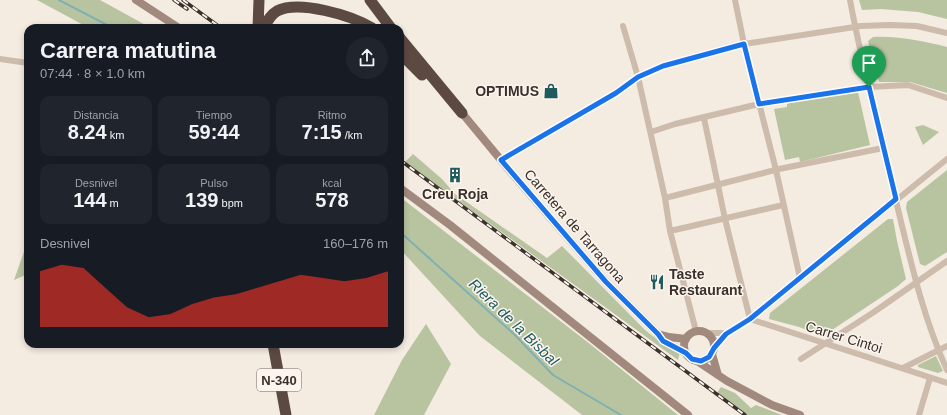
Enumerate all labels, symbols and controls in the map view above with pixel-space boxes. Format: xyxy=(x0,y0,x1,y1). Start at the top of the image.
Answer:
button: share xyxy=(346,37,388,79)
text: Carrera matutina xyxy=(40,38,216,63)
pin xyxy=(852,46,886,87)
icon: arrive xyxy=(858,52,880,74)
text: 07:44 · 8 × 1.0 km xyxy=(40,66,145,81)
shop icon: OPTIMUS xyxy=(542,82,560,100)
place label: OPTIMUS xyxy=(475,83,539,99)
text: Distancia xyxy=(73,109,119,121)
text: Tiempo xyxy=(196,109,232,121)
text: Ritmo xyxy=(318,109,346,121)
text: 8.24 xyxy=(68,121,107,143)
text: 59:44 xyxy=(188,121,240,143)
text: 7:15 xyxy=(302,121,342,143)
text: km xyxy=(107,129,124,141)
text: /km xyxy=(342,129,362,141)
building icon: Creu Roja xyxy=(446,166,464,184)
street label: Carretera de Tarragona xyxy=(521,166,629,286)
text: Desnivel xyxy=(75,177,117,189)
text: Pulso xyxy=(200,177,228,189)
text: kcal xyxy=(322,177,342,189)
place label: Creu Roja xyxy=(422,186,488,202)
text: 144 xyxy=(73,189,107,211)
text: 139 xyxy=(185,189,218,211)
text: 578 xyxy=(315,189,349,211)
text: m xyxy=(107,197,119,209)
text: bpm xyxy=(218,197,243,209)
text: Desnivel xyxy=(40,236,90,251)
text: 160–176 m xyxy=(323,236,388,251)
place label: Taste Restaurant xyxy=(669,266,742,298)
restaurant icon: Taste Restaurant xyxy=(648,273,666,291)
water label: Riera de la Bisbal xyxy=(466,275,563,369)
street label: Carrer Cintoi xyxy=(804,318,884,356)
road number: N-340 xyxy=(257,369,301,391)

